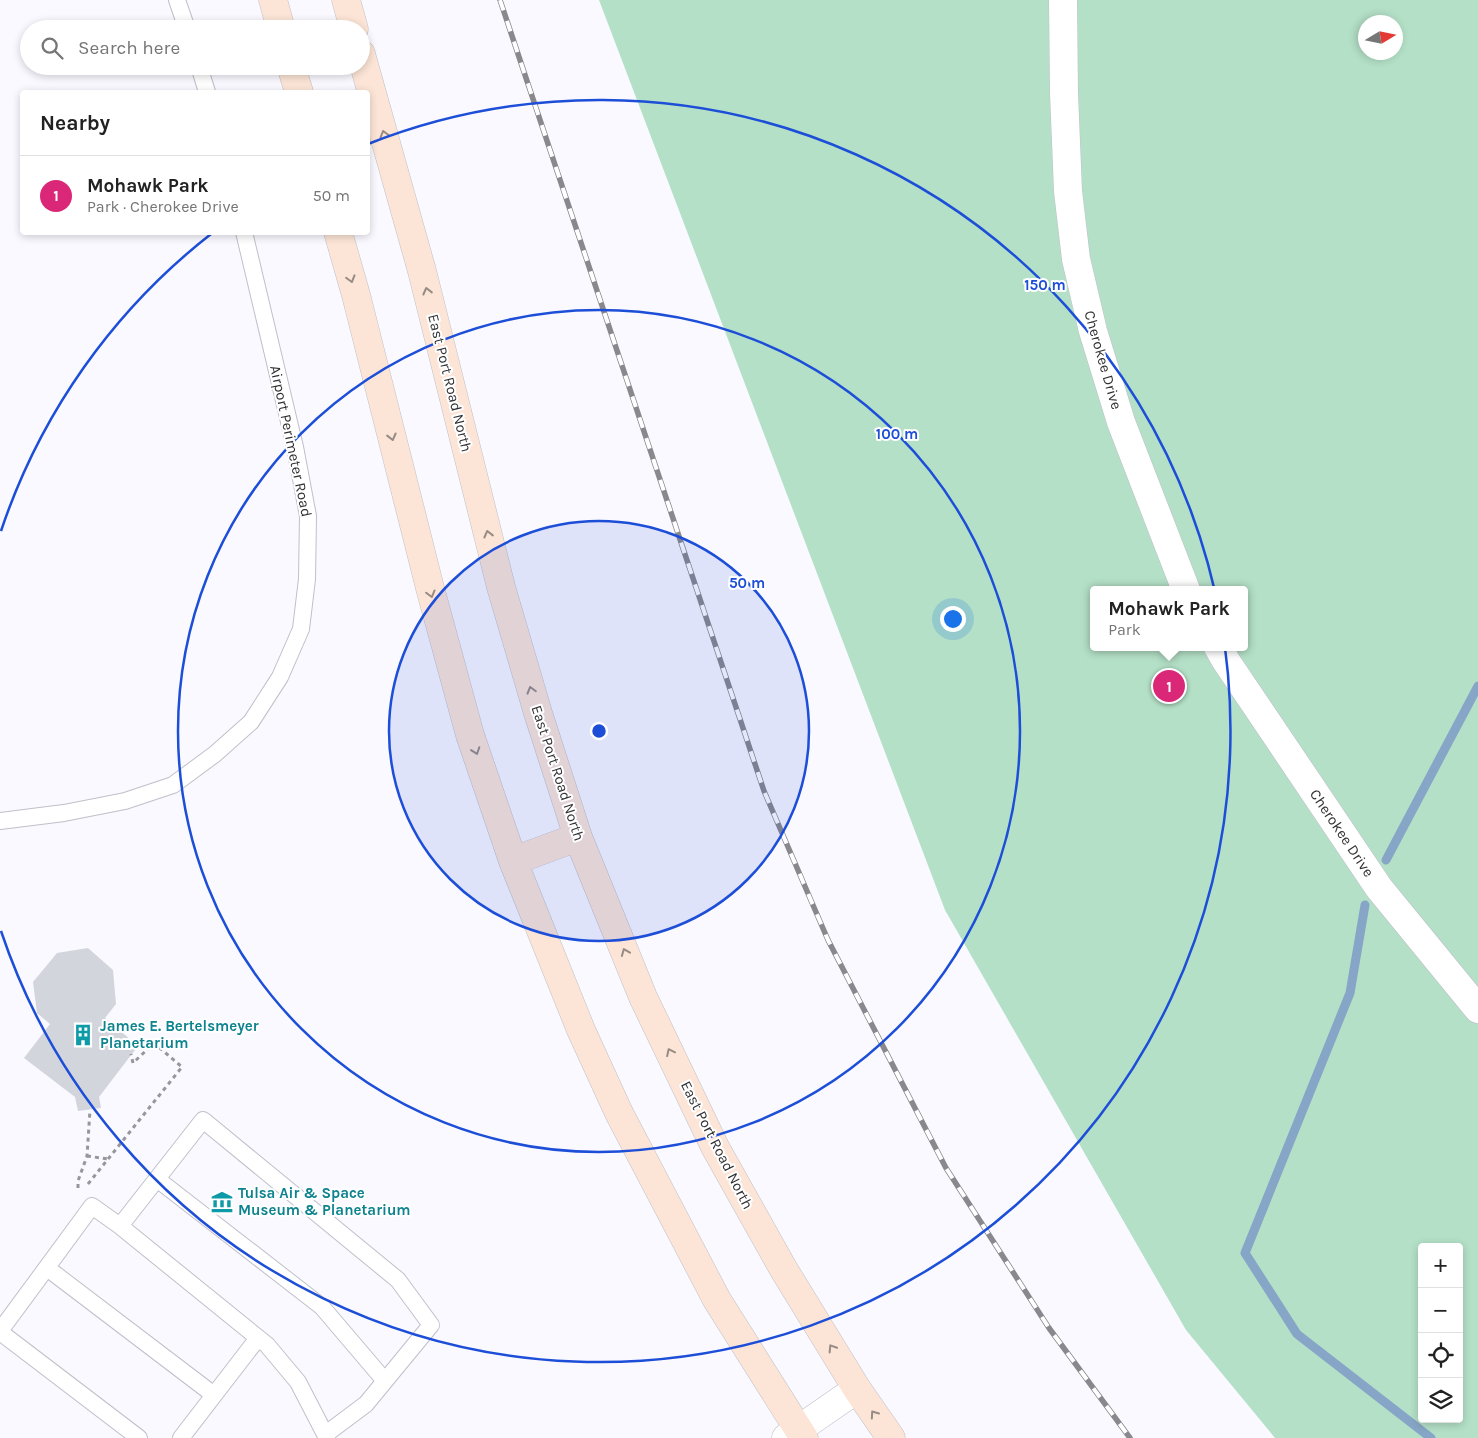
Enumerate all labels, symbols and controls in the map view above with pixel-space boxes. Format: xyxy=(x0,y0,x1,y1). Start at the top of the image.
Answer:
north arrow xyxy=(1358,15,1403,60)
search box xyxy=(20,20,370,75)
icon: search xyxy=(38,34,66,62)
text: Search here xyxy=(78,37,180,59)
text: Nearby xyxy=(40,111,110,135)
one-way arrow xyxy=(379,131,389,139)
text: Mohawk Park xyxy=(87,175,209,197)
text: 1 xyxy=(53,186,59,205)
text: 50 m xyxy=(313,186,350,205)
text: Park · Cherokee Drive xyxy=(87,197,239,216)
one-way arrow xyxy=(346,275,356,283)
text: 150 m xyxy=(1024,276,1066,294)
one-way arrow xyxy=(422,287,433,296)
street label: Cherokee Drive xyxy=(1080,308,1126,412)
street label: East Port Road North xyxy=(424,312,476,454)
street label: Airport Perimeter Road xyxy=(266,364,316,518)
text: 100 m xyxy=(876,425,918,443)
one-way arrow xyxy=(386,432,396,440)
one-way arrow xyxy=(483,529,494,538)
text: 50 m xyxy=(729,574,765,592)
popup xyxy=(1090,586,1248,651)
one-way arrow xyxy=(426,590,436,598)
text: Mohawk Park xyxy=(1108,598,1230,620)
your location xyxy=(940,606,966,632)
text: Park xyxy=(1108,620,1141,639)
pin: 1 xyxy=(1153,667,1185,705)
one-way arrow xyxy=(527,687,537,695)
street label: East Port Road North xyxy=(528,703,588,843)
centre of rings xyxy=(590,722,608,740)
one-way arrow xyxy=(470,746,480,754)
street label: Cherokee Drive xyxy=(1306,786,1378,880)
one-way arrow xyxy=(621,948,631,957)
place label: James E. Bertelsmeyer Planetarium xyxy=(100,1017,259,1052)
building icon: James E. Bertelsmeyer Planetarium xyxy=(70,1022,96,1048)
one-way arrow xyxy=(665,1048,676,1057)
street label: East Port Road North xyxy=(677,1078,757,1212)
place label: Tulsa Air & Space Museum & Planetarium xyxy=(238,1184,411,1219)
museum icon: Tulsa Air & Space Museum & Planetarium xyxy=(209,1189,235,1215)
map controls xyxy=(1418,1243,1463,1423)
button: + xyxy=(1418,1243,1463,1288)
button: − xyxy=(1418,1288,1463,1333)
button: locate xyxy=(1418,1333,1463,1378)
one-way arrow xyxy=(828,1344,838,1353)
button: layers xyxy=(1418,1378,1463,1423)
one-way arrow xyxy=(871,1410,880,1420)

